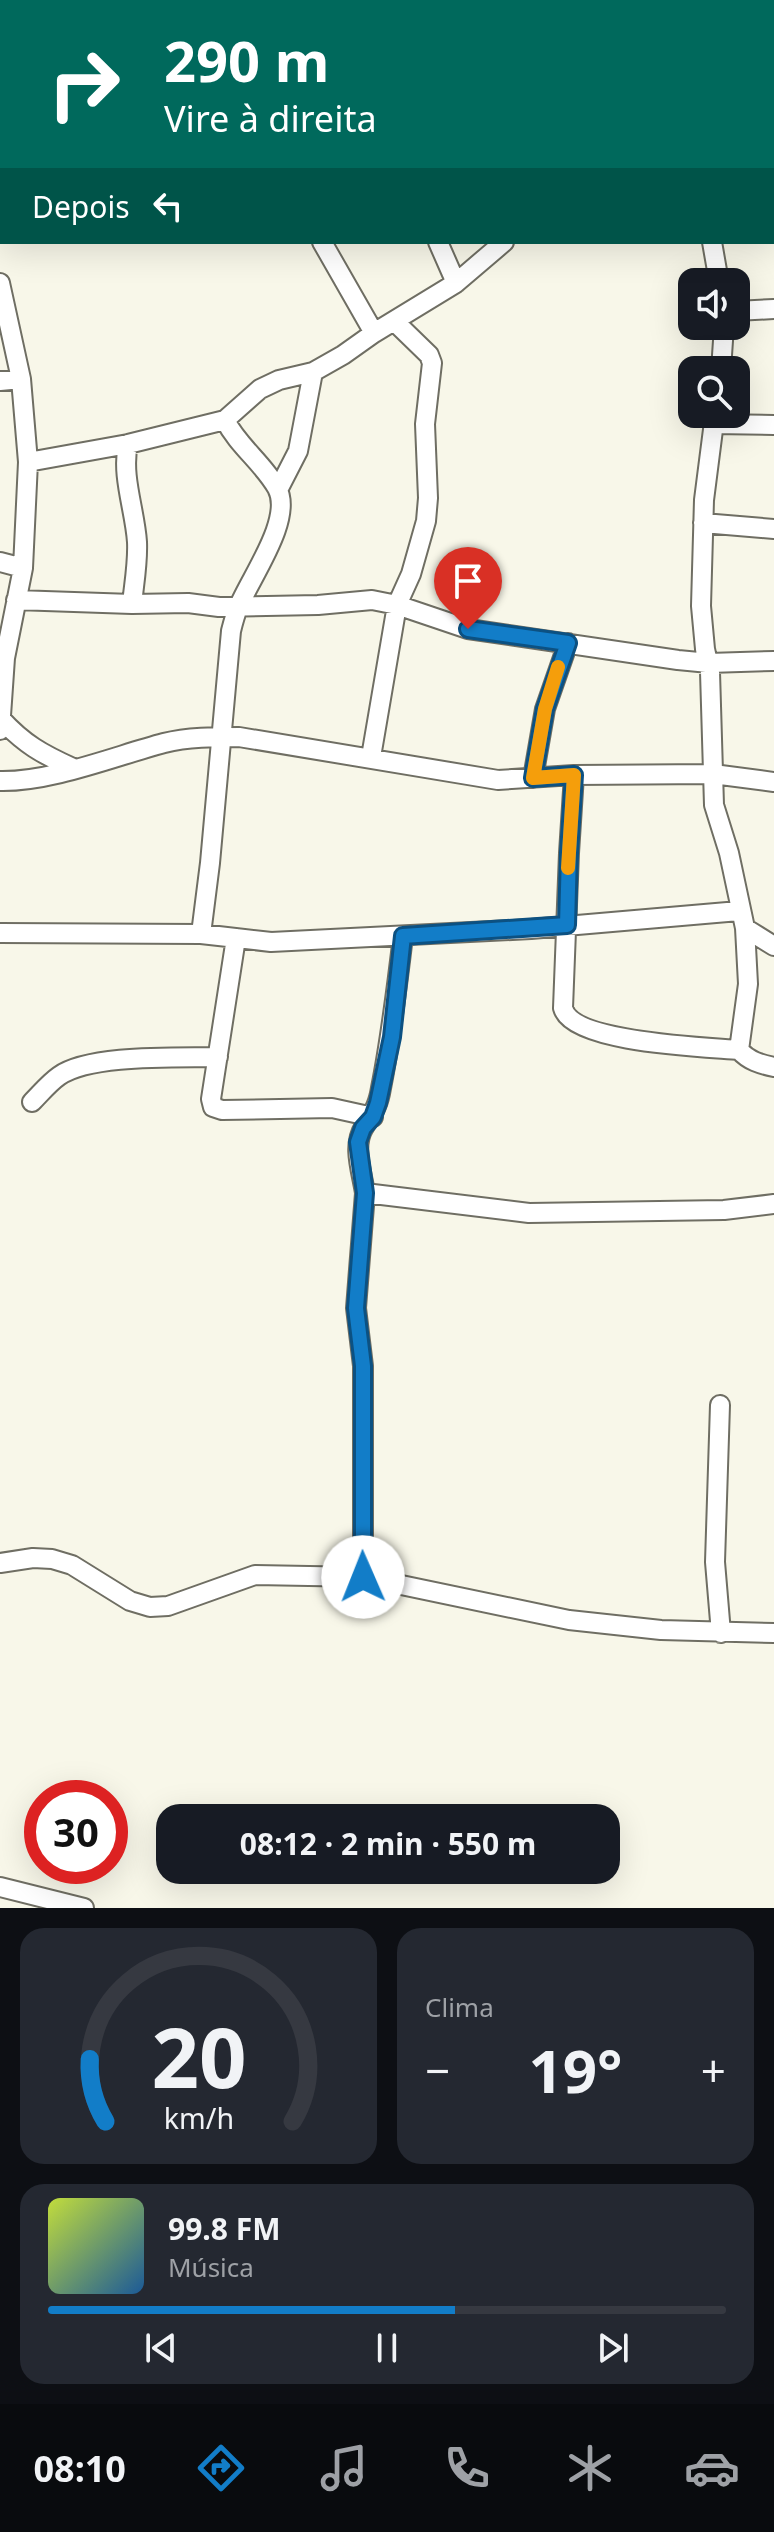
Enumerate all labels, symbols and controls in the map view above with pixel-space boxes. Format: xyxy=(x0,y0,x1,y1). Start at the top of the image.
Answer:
text: 290 m xyxy=(164,22,329,98)
icon: right xyxy=(32,32,136,136)
text: Vire à direita xyxy=(164,94,377,143)
icon: left xyxy=(146,184,190,228)
text: Depois xyxy=(32,186,130,227)
map controls xyxy=(678,268,750,428)
button: sound xyxy=(678,268,750,340)
button: search xyxy=(678,356,750,428)
pin xyxy=(434,547,502,629)
icon: arrive xyxy=(446,559,490,603)
position arrow xyxy=(321,1535,405,1619)
speed limit sign: 30 xyxy=(24,1780,128,1884)
text: 08:12 · 2 min · 550 m xyxy=(240,1823,536,1864)
text: Clima xyxy=(425,1989,494,2025)
text: 20 xyxy=(151,1999,246,2112)
text: 19° xyxy=(528,2029,623,2111)
text: − xyxy=(425,2040,450,2100)
text: + xyxy=(701,2040,726,2100)
text: km/h xyxy=(163,2098,234,2137)
text: 99.8 FM xyxy=(168,2208,280,2249)
text: Música xyxy=(168,2249,254,2285)
icon: previous xyxy=(139,2326,183,2370)
icon: pause xyxy=(365,2326,409,2370)
icon: next xyxy=(591,2326,635,2370)
icon: directions xyxy=(193,2440,249,2496)
icon: music xyxy=(316,2440,372,2496)
icon: phone xyxy=(439,2440,495,2496)
icon: climate xyxy=(562,2440,618,2496)
icon: car xyxy=(684,2440,740,2496)
text: 08:10 xyxy=(33,2444,126,2493)

